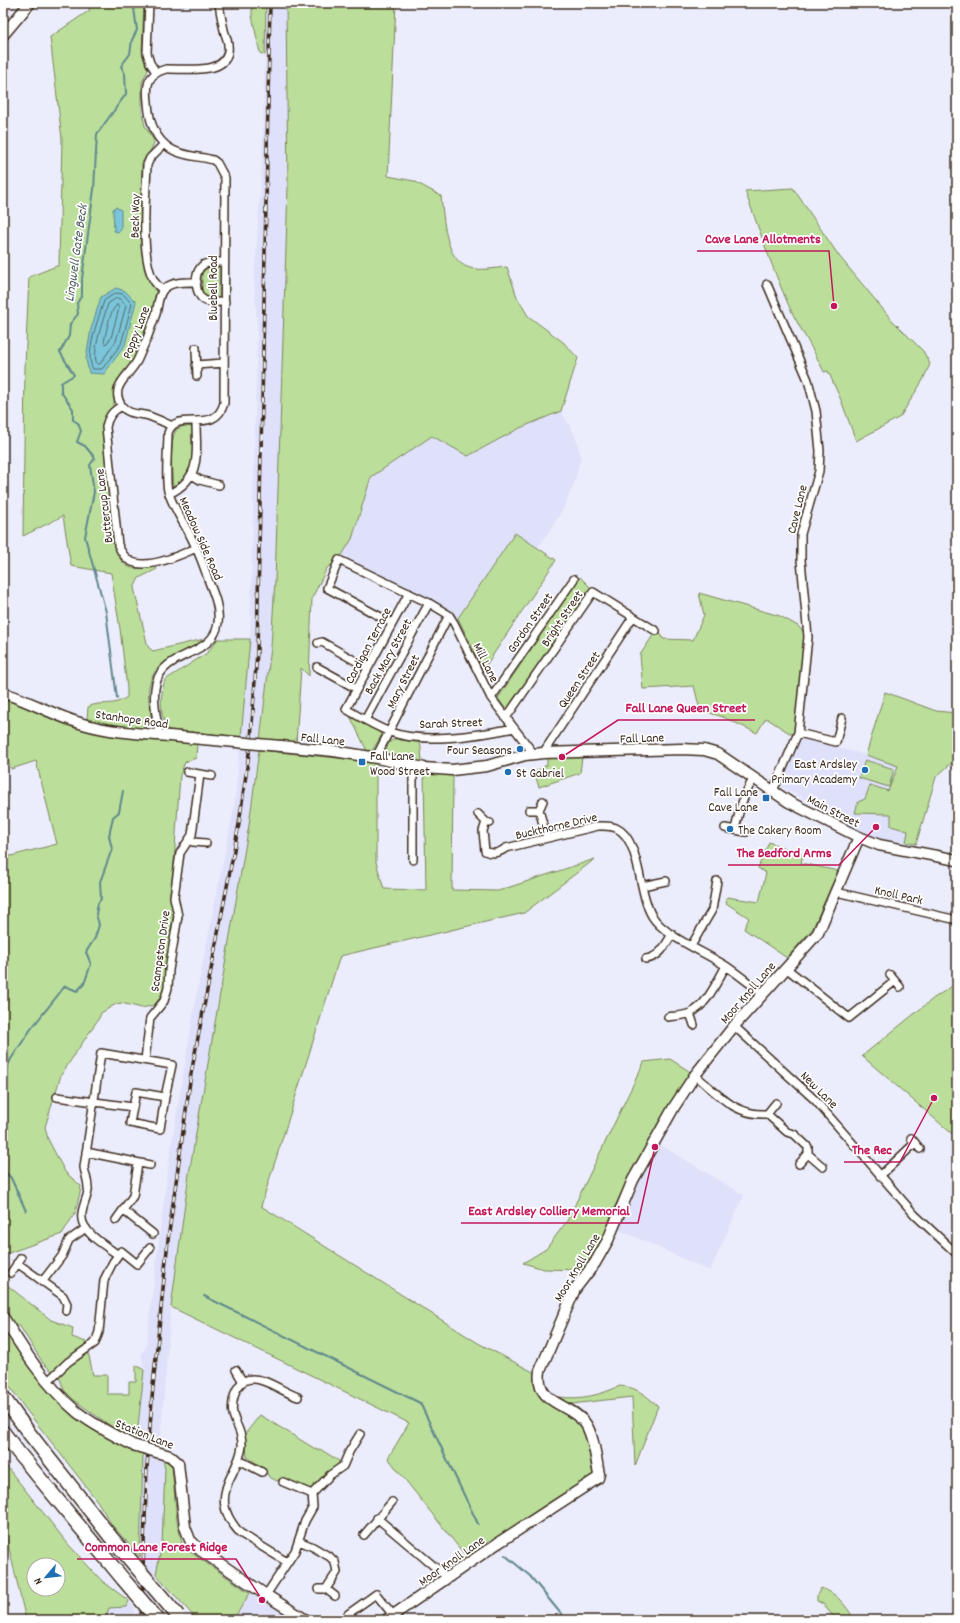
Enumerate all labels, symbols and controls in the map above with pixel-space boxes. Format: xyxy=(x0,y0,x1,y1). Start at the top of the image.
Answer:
street label: Beck Way xyxy=(127,193,146,238)
water label: Lingwell Gate Beck xyxy=(60,202,94,303)
callout: Cave Lane Allotments xyxy=(697,225,829,251)
text: Cave Lane Allotments xyxy=(705,230,821,250)
street label: Bluebell Road xyxy=(205,255,224,321)
street label: Poppy Lane xyxy=(119,304,156,362)
street label: Buttercup Lane xyxy=(91,467,119,544)
street label: Cave Lane xyxy=(783,483,814,536)
street label: Meadow Side Road xyxy=(173,494,227,584)
street label: Bright Street xyxy=(537,587,589,651)
street label: Gordon Street xyxy=(503,589,559,657)
street label: Cardigan Terrace xyxy=(341,604,397,688)
street label: Back Mary Street xyxy=(360,615,414,697)
street label: Mill Lane xyxy=(467,640,503,687)
street label: Queen Street xyxy=(554,648,606,713)
street label: Mary Street xyxy=(382,651,422,711)
callout: Fall Lane Queen Street xyxy=(618,694,755,720)
text: Fall Lane Queen Street xyxy=(625,699,747,719)
street label: Stanhope Road xyxy=(94,706,169,735)
street label: Sarah Street xyxy=(419,714,483,735)
street label: Fall Lane xyxy=(300,729,346,752)
street label: Fall Lane xyxy=(620,729,665,750)
place label: Four Seasons xyxy=(447,742,512,761)
marker: Four Seasons xyxy=(515,744,525,754)
place label: Fall Lane Wood Street xyxy=(370,748,430,782)
place label: East Ardsley Primary Academy xyxy=(771,756,858,790)
marker: Fall Lane Wood Street xyxy=(357,757,367,767)
place label: St Gabriel xyxy=(516,765,564,784)
marker: East Ardsley Primary Academy xyxy=(860,765,870,775)
marker: St Gabriel xyxy=(503,767,513,777)
place label: Fall Lane Cave Lane xyxy=(708,784,758,818)
street label: Main Street xyxy=(803,791,863,834)
marker: Fall Lane Cave Lane xyxy=(761,793,771,803)
street label: Buckthorne Drive xyxy=(514,809,600,846)
place label: The Cakery Room xyxy=(738,822,821,841)
marker: The Cakery Room xyxy=(725,824,735,834)
callout: The Bedford Arms xyxy=(728,839,839,865)
text: The Bedford Arms xyxy=(736,844,832,864)
street label: Knoll Park xyxy=(872,882,925,911)
street label: Scampston Drive xyxy=(146,909,177,993)
street label: Moor Knoll Lane xyxy=(716,958,782,1029)
street label: New Lane xyxy=(795,1068,842,1114)
callout: The Rec xyxy=(844,1136,900,1162)
text: The Rec xyxy=(852,1141,892,1161)
callout: East Ardsley Colliery Memorial xyxy=(461,1197,638,1223)
text: East Ardsley Colliery Memorial xyxy=(468,1202,630,1222)
street label: Moor Knoll Lane xyxy=(550,1230,606,1306)
street label: Station Lane xyxy=(112,1415,176,1456)
street label: Moor Knoll Lane xyxy=(415,1532,490,1592)
callout: Common Lane Forest Ridge xyxy=(77,1533,236,1559)
text: Common Lane Forest Ridge xyxy=(85,1538,227,1558)
north arrow xyxy=(26,1557,66,1597)
text: N xyxy=(30,1574,47,1587)

